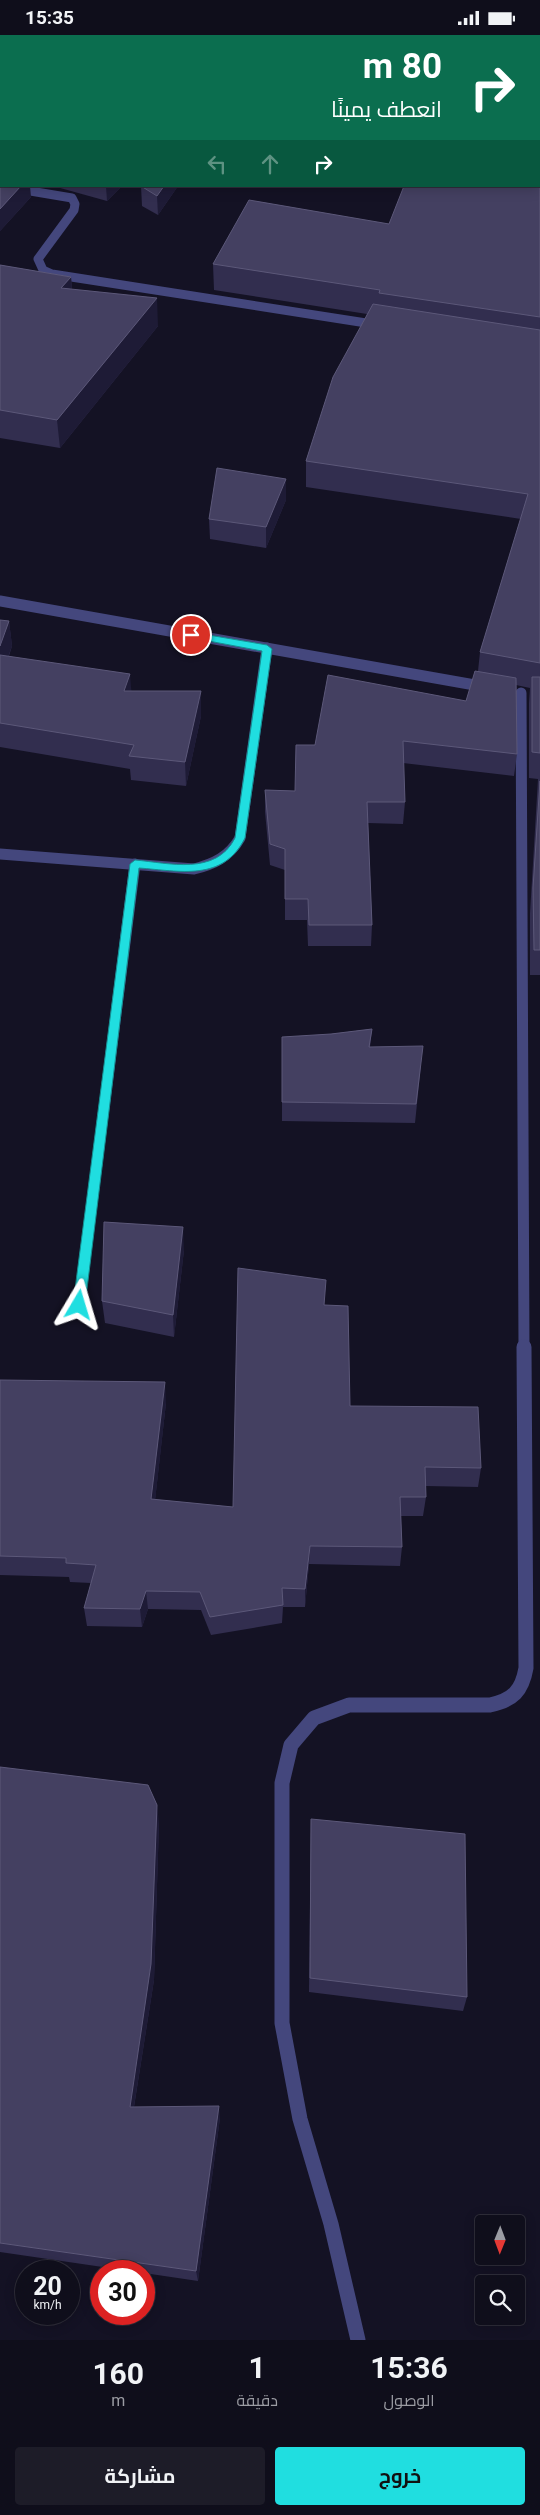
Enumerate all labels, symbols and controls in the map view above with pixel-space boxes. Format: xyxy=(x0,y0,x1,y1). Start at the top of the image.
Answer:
text: 15:35 xyxy=(25,6,74,29)
text: 80 m xyxy=(363,46,442,87)
icon: right xyxy=(460,55,525,120)
text: انعطف يمينًا xyxy=(331,97,442,122)
icon: left xyxy=(203,150,231,178)
icon: ahead xyxy=(256,150,284,178)
icon: right xyxy=(309,150,337,178)
pin xyxy=(170,614,212,656)
icon: arrive xyxy=(177,621,205,649)
position arrow xyxy=(52,1278,104,1330)
north arrow xyxy=(475,2215,525,2265)
map controls xyxy=(475,2215,525,2325)
speed limit sign: 30 xyxy=(90,2260,155,2325)
text: 20 xyxy=(33,2272,62,2301)
button: search xyxy=(475,2275,525,2325)
text: km/h xyxy=(33,2298,62,2312)
text: 1 xyxy=(249,2350,266,2385)
text: 15:36 xyxy=(370,2350,448,2385)
text: 160 xyxy=(92,2356,144,2391)
text: m xyxy=(111,2391,125,2410)
text: دقيقة xyxy=(236,2391,278,2410)
text: الوصول xyxy=(384,2391,434,2410)
button: مشاركة xyxy=(15,2447,265,2505)
button: خروج xyxy=(275,2447,525,2505)

